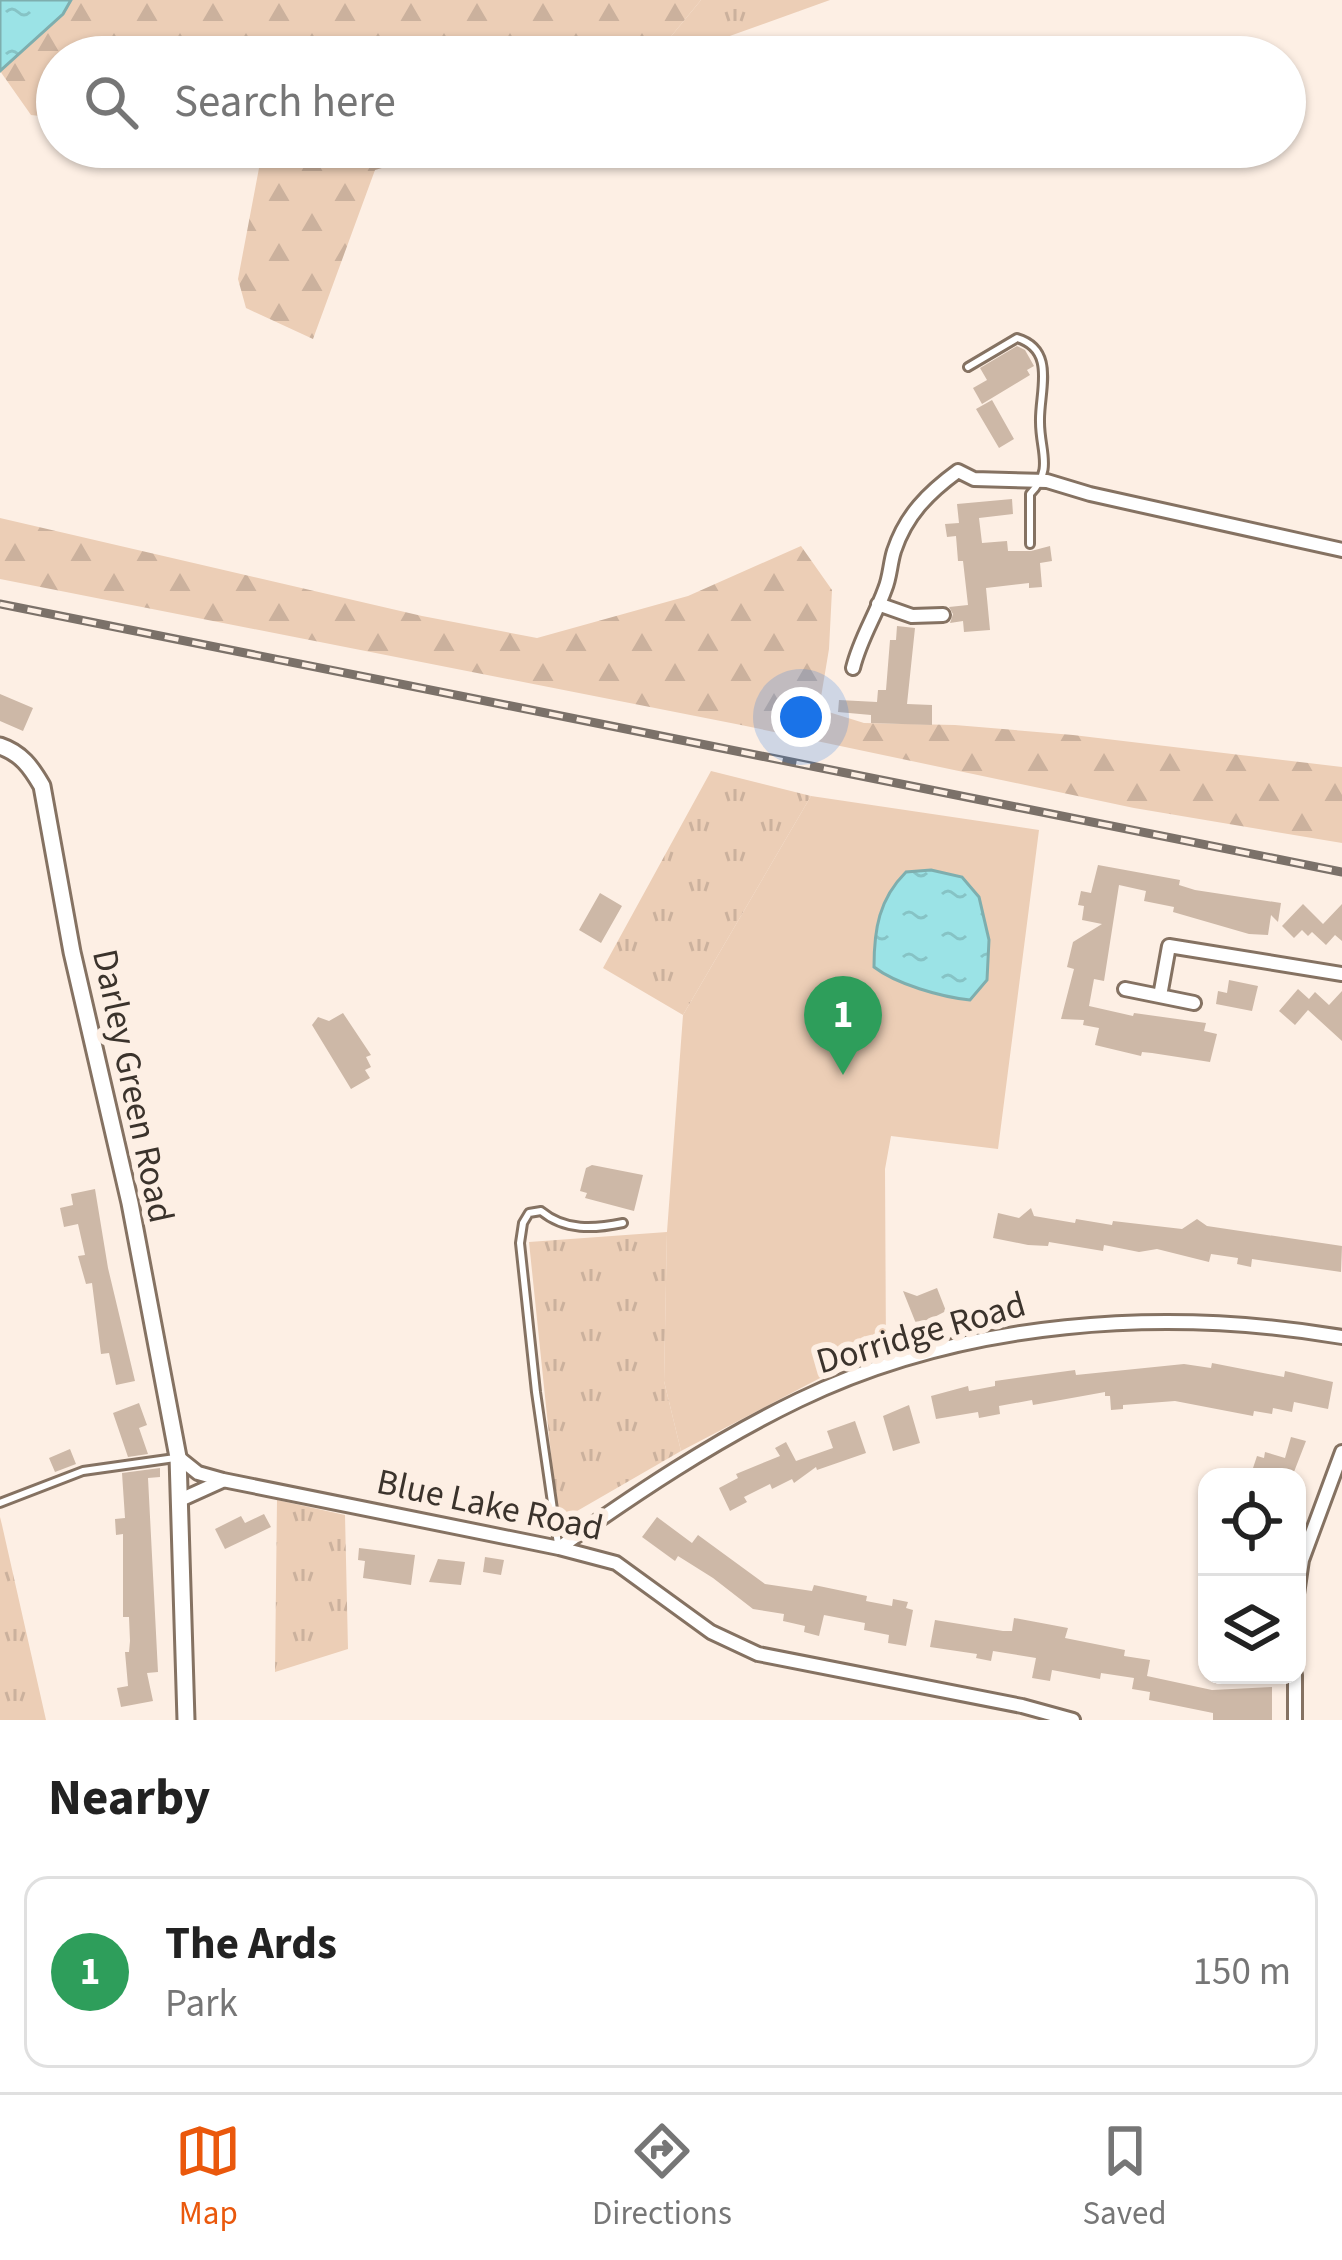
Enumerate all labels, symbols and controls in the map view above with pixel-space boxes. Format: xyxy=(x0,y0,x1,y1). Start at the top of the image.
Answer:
search box xyxy=(36,36,1306,168)
icon: search xyxy=(78,69,144,135)
text: Search here xyxy=(174,70,396,134)
your location xyxy=(771,687,831,747)
street label: Darley Green Road xyxy=(79,945,187,1227)
pin: 1 xyxy=(804,976,882,1075)
street label: Dorridge Road xyxy=(810,1279,1032,1387)
street label: Blue Lake Road xyxy=(372,1456,608,1554)
map controls xyxy=(1198,1468,1306,1684)
button: locate xyxy=(1198,1468,1306,1576)
button: layers xyxy=(1198,1576,1306,1684)
text: Nearby xyxy=(48,1762,210,1834)
text: The Ards xyxy=(165,1912,337,1976)
text: 1 xyxy=(80,1944,100,2000)
text: 150 m xyxy=(1193,1944,1291,2000)
text: Park xyxy=(165,1976,238,2032)
tab: Map xyxy=(175,2118,241,2237)
tab: Directions xyxy=(592,2118,732,2237)
tab: Saved xyxy=(1082,2118,1167,2237)

